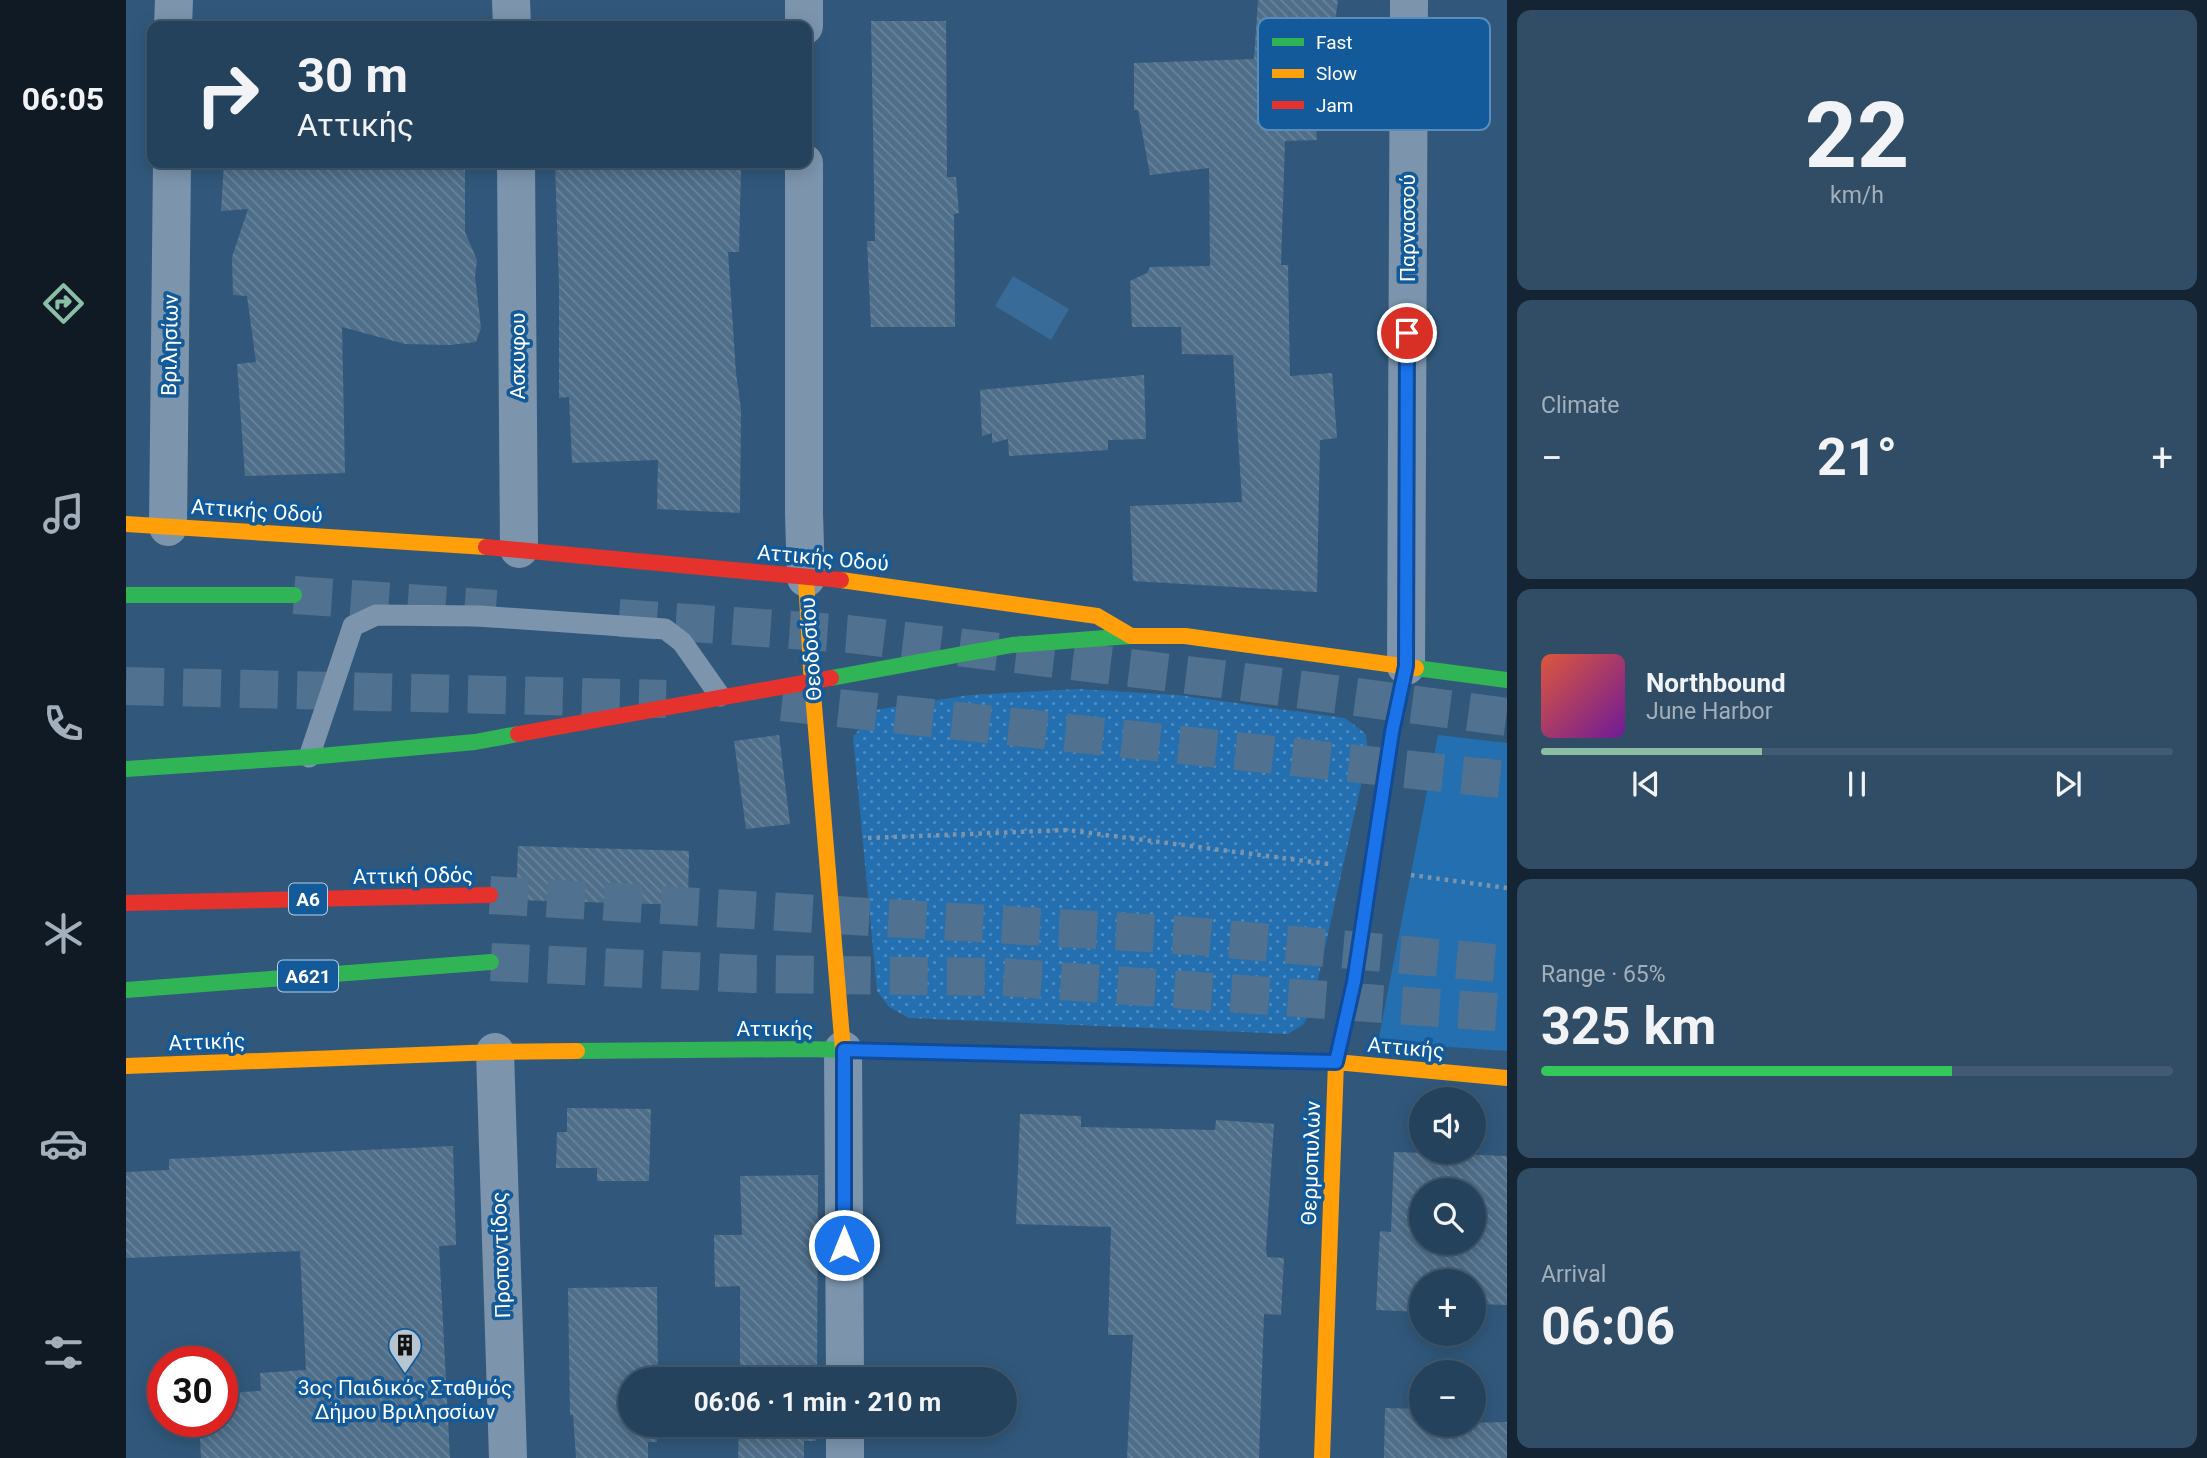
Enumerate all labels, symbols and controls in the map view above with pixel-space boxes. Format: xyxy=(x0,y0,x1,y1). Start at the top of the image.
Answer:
legend xyxy=(1258,18,1490,130)
text: Fast xyxy=(1316,31,1353,54)
text: 30 m xyxy=(297,47,408,104)
icon: right xyxy=(182,49,273,140)
text: Slow xyxy=(1316,62,1357,85)
text: 06:05 xyxy=(22,80,104,118)
text: 22 xyxy=(1805,83,1909,189)
text: Jam xyxy=(1316,94,1353,117)
text: Αττικής xyxy=(297,106,414,144)
street label: Παρνασσού xyxy=(1396,174,1420,282)
text: km/h xyxy=(1830,182,1884,209)
icon: directions xyxy=(39,279,88,328)
street label: Βριλησίων xyxy=(157,294,183,396)
pin xyxy=(1377,303,1437,363)
street label: Ασκυφου xyxy=(506,313,530,399)
icon: arrive xyxy=(1388,314,1426,352)
text: Climate xyxy=(1541,392,1620,419)
text: 21° xyxy=(1817,427,1897,488)
text: − xyxy=(1541,436,1563,480)
text: + xyxy=(2151,436,2173,480)
icon: music xyxy=(39,489,88,538)
street label: Αττικής Οδού xyxy=(190,494,324,528)
street label: Αττικής Οδού xyxy=(756,540,890,576)
street label: Θεοδοσίου xyxy=(795,596,827,702)
text: Northbound xyxy=(1646,668,1786,698)
text: June Harbor xyxy=(1646,698,1773,725)
icon: phone xyxy=(39,699,88,748)
icon: previous xyxy=(1627,765,1665,803)
icon: pause xyxy=(1838,765,1876,803)
icon: next xyxy=(2049,765,2087,803)
street label: Αττική Οδός xyxy=(353,863,473,889)
road number: Α6 xyxy=(289,884,327,914)
icon: climate xyxy=(39,909,88,958)
road number: Α621 xyxy=(278,960,338,992)
text: Range · 65% xyxy=(1541,961,1666,988)
text: 325 km xyxy=(1541,996,1716,1057)
street label: Αττικής xyxy=(737,1017,813,1041)
street label: Αττικής xyxy=(168,1029,246,1055)
street label: Αττικής xyxy=(1367,1033,1445,1063)
map controls xyxy=(1409,1087,1486,1437)
button: sound xyxy=(1409,1087,1486,1164)
street label: Θερμοπυλών xyxy=(1297,1100,1325,1226)
icon: car xyxy=(39,1119,88,1168)
button: search xyxy=(1409,1178,1486,1255)
street label: Προποντίδος xyxy=(487,1191,515,1319)
position arrow xyxy=(807,1208,881,1282)
text: Arrival xyxy=(1541,1261,1606,1288)
button: + xyxy=(1409,1269,1486,1346)
text: 06:06 xyxy=(1541,1296,1675,1357)
building icon: 3ος Παιδικός Σταθμός Δήμου Βριλησσίων xyxy=(386,1326,424,1375)
icon: filters xyxy=(39,1328,88,1377)
speed limit sign: 30 xyxy=(147,1346,238,1437)
button: − xyxy=(1409,1360,1486,1437)
place label: 3ος Παιδικός Σταθμός Δήμου Βριλησσίων xyxy=(298,1376,512,1424)
text: 06:06 · 1 min · 210 m xyxy=(694,1387,941,1417)

